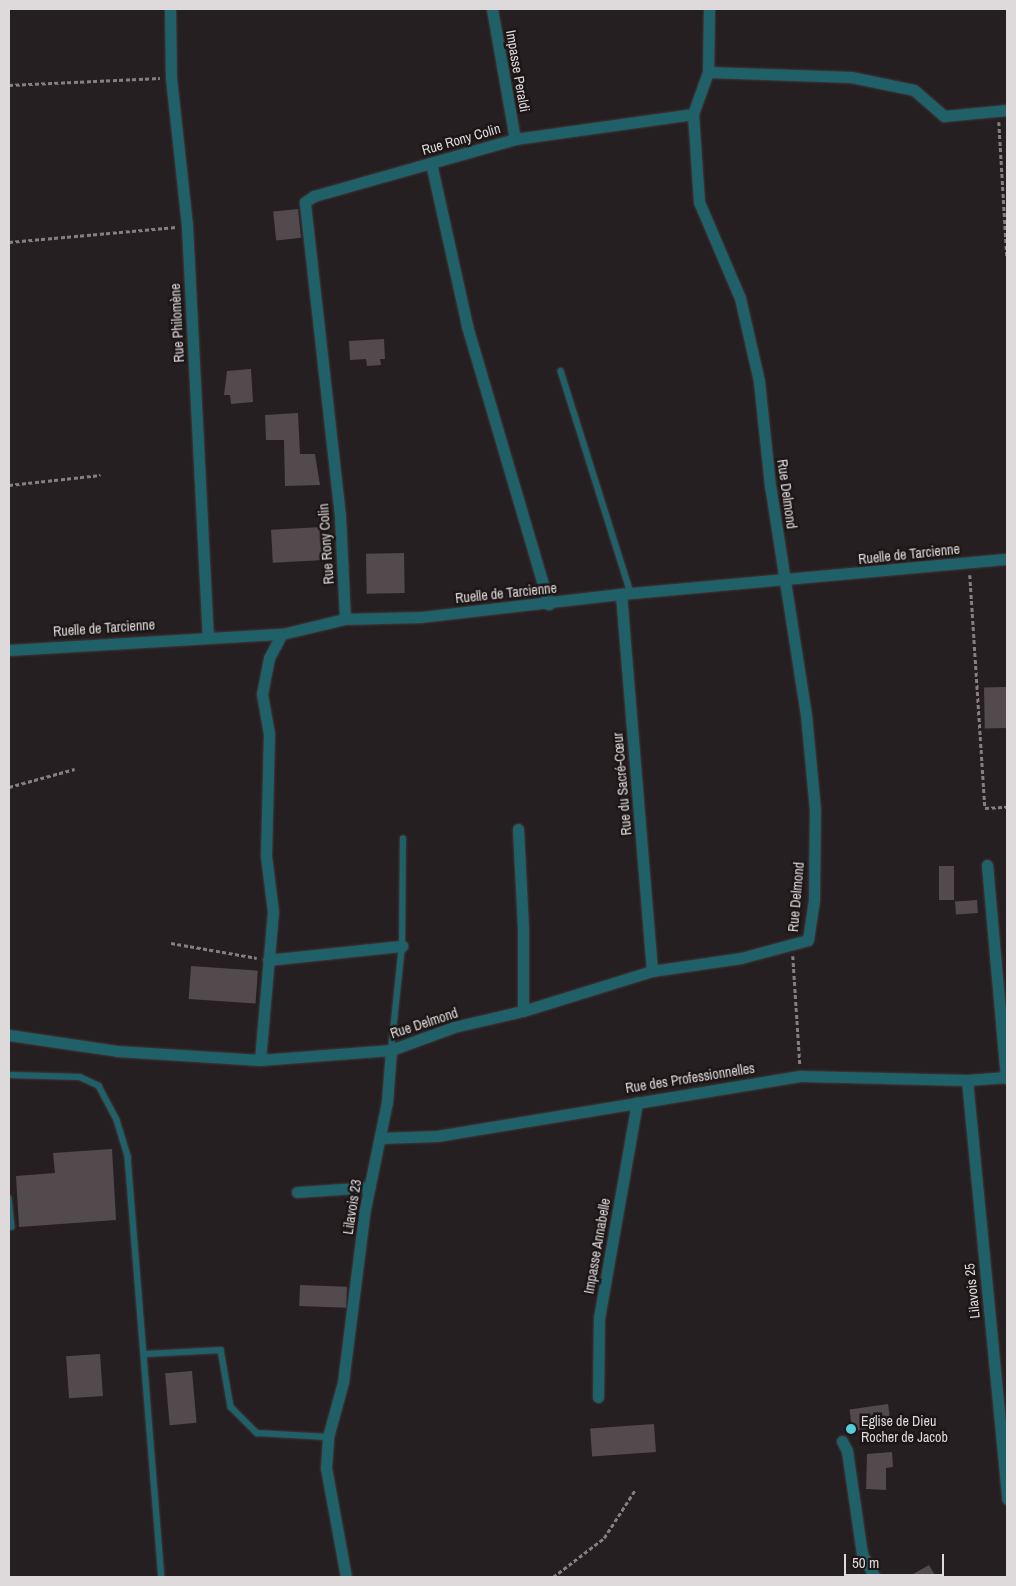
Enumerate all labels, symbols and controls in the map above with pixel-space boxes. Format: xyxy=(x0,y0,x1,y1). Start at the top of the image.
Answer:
street label: Impasse Peraldi xyxy=(503,29,533,113)
street label: Rue Rony Colin xyxy=(420,120,502,158)
street label: Rue Philomène xyxy=(167,283,187,363)
street label: Rue Delmond xyxy=(774,458,800,530)
street label: Rue Rony Colin xyxy=(315,503,337,585)
street label: Ruelle de Tarcienne xyxy=(857,540,961,568)
street label: Ruelle de Tarcienne xyxy=(454,579,558,607)
street label: Ruelle de Tarcienne xyxy=(52,616,156,640)
street label: Rue du Sacré-Cœur xyxy=(609,732,635,836)
street label: Rue Delmond xyxy=(785,861,807,933)
street label: Rue Delmond xyxy=(388,1004,460,1042)
street label: Rue des Professionnelles xyxy=(624,1059,756,1097)
street label: Lilavois 23 xyxy=(339,1178,365,1236)
street label: Impasse Annabelle xyxy=(580,1196,614,1296)
street label: Lilavois 25 xyxy=(961,1263,983,1319)
place label: Eglise de Dieu Rocher de Jacob xyxy=(861,1413,948,1445)
marker: Eglise de Dieu Rocher de Jacob xyxy=(845,1423,857,1435)
scale bar xyxy=(846,1544,946,1576)
text: 50 m xyxy=(852,1552,879,1573)

